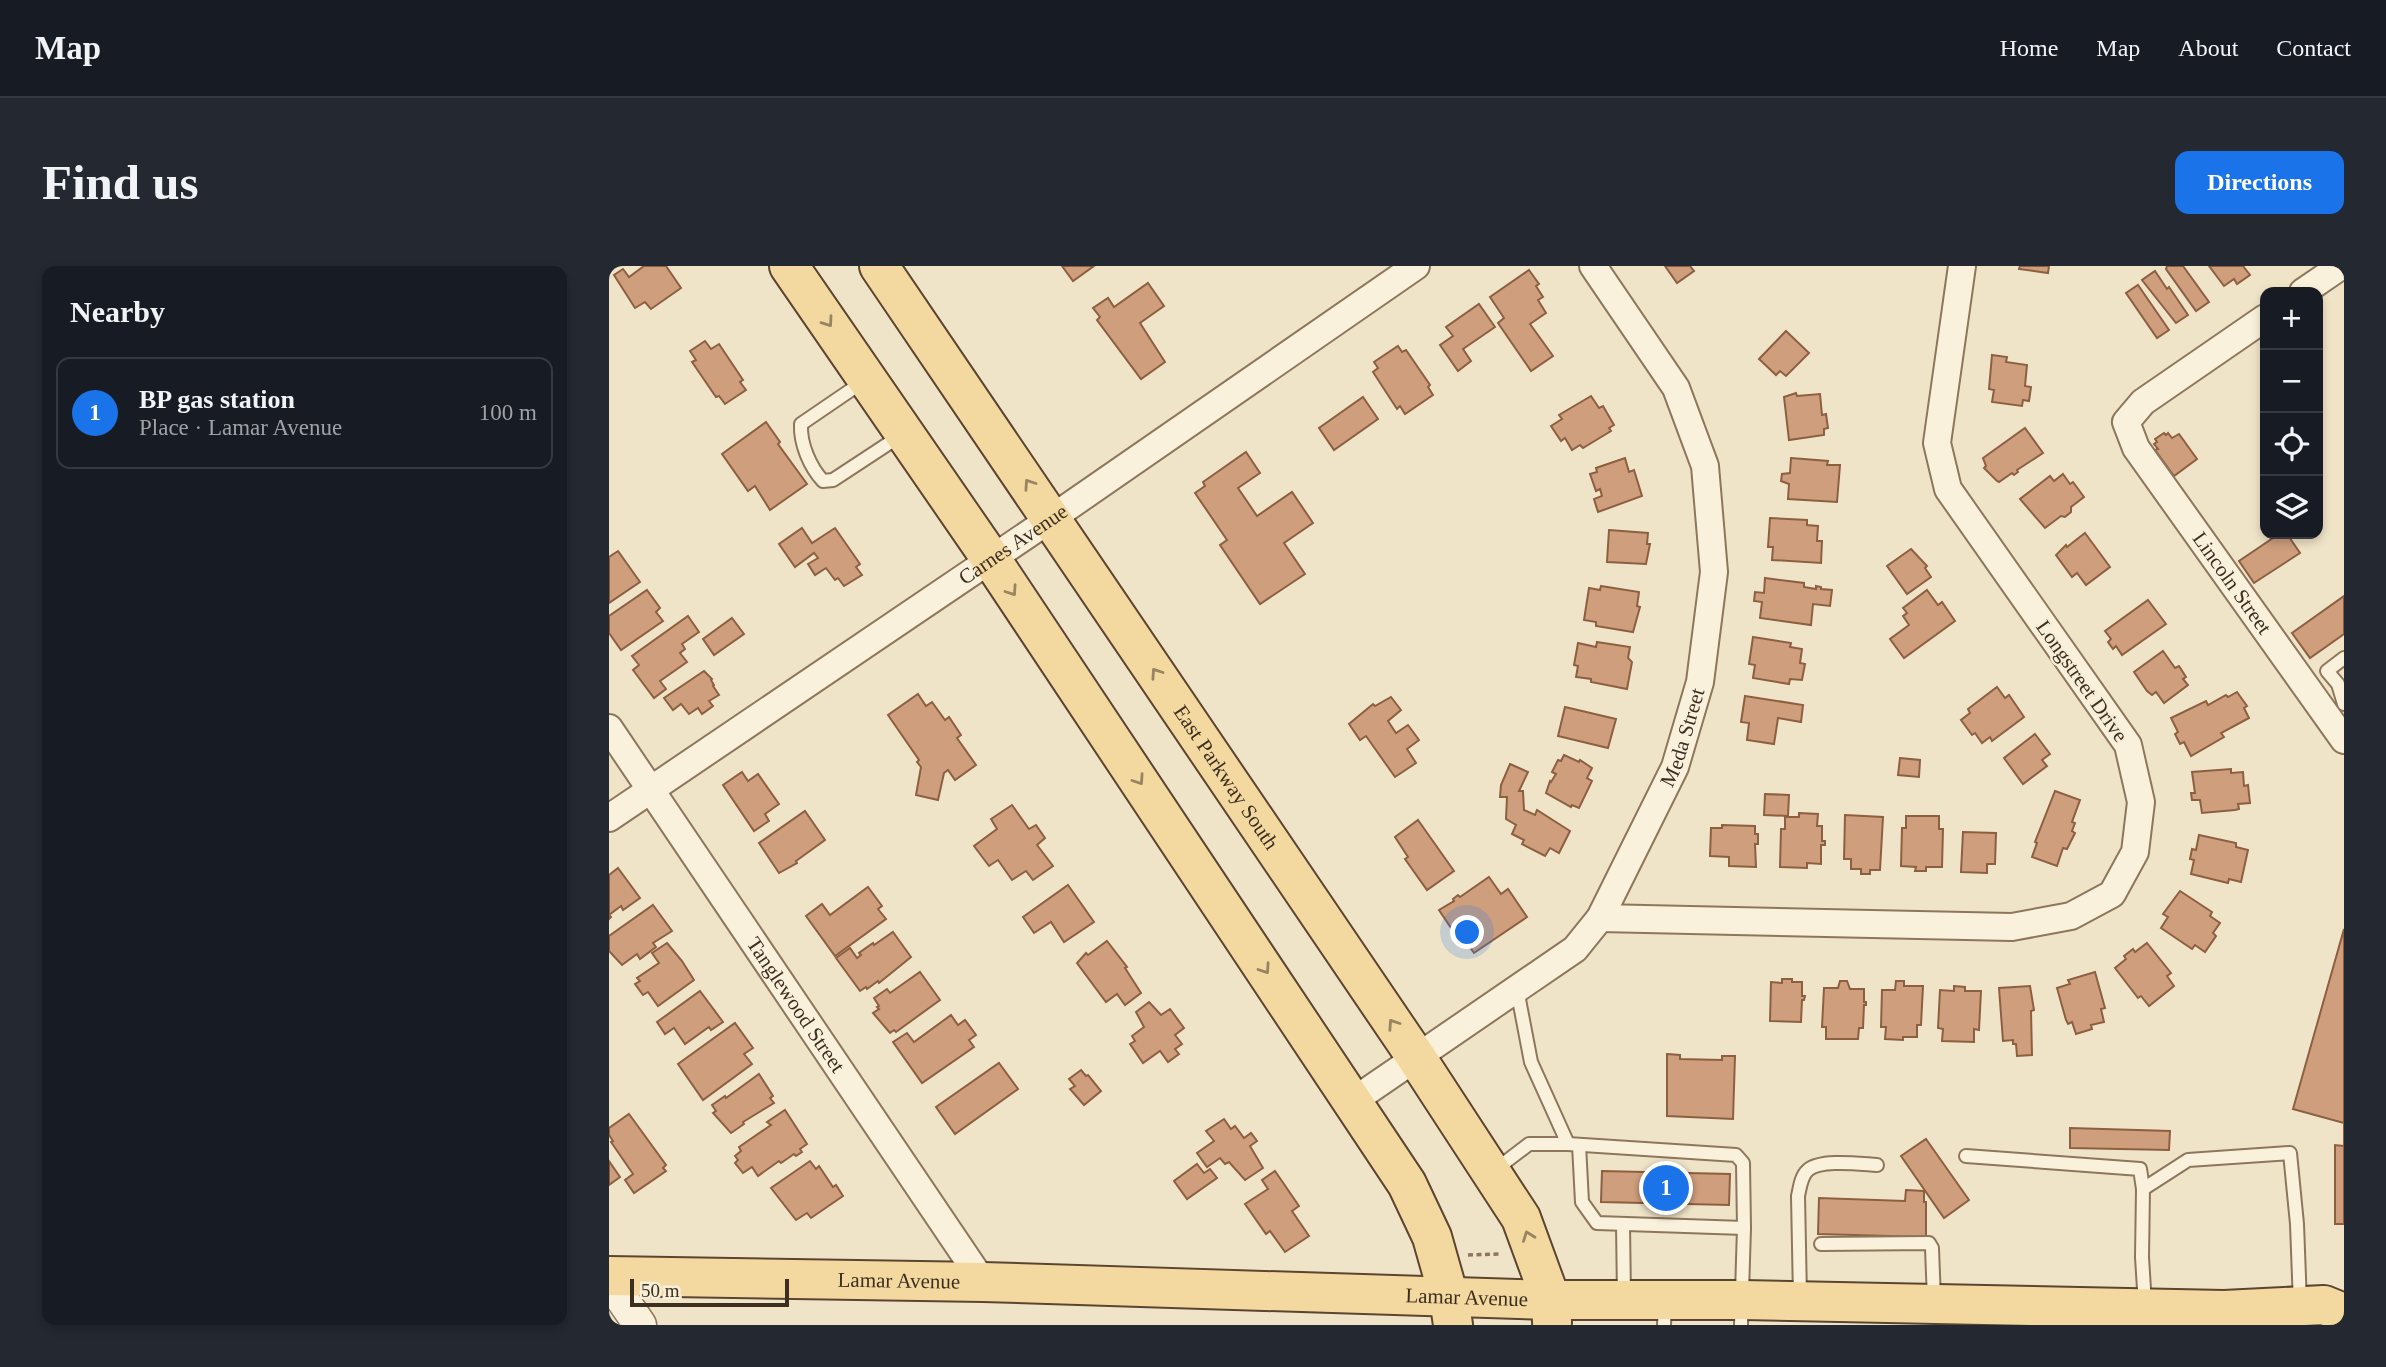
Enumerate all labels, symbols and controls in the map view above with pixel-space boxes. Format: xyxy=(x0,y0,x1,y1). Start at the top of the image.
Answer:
text: Map xyxy=(35,30,101,66)
text: Home xyxy=(2000,35,2058,61)
text: Map xyxy=(2096,35,2140,61)
text: About xyxy=(2178,35,2238,61)
text: Contact xyxy=(2276,35,2351,61)
button: Directions xyxy=(2175,151,2344,214)
text: Find us xyxy=(42,155,199,210)
map controls xyxy=(2260,287,2323,539)
button: + xyxy=(2260,287,2323,350)
text: Nearby xyxy=(70,295,165,328)
one-way arrow xyxy=(820,314,832,327)
button: − xyxy=(2260,350,2323,413)
text: BP gas station xyxy=(139,385,295,414)
text: 1 xyxy=(89,400,101,425)
text: 100 m xyxy=(479,400,537,425)
button: locate xyxy=(2260,413,2323,476)
text: Place · Lamar Avenue xyxy=(139,415,342,440)
button: layers xyxy=(2260,476,2323,539)
one-way arrow xyxy=(1025,479,1037,492)
street label: Carnes Avenue xyxy=(954,499,1072,590)
street label: Lincoln Street xyxy=(2188,527,2277,639)
one-way arrow xyxy=(1004,583,1017,596)
street label: Longstreet Drive xyxy=(2031,616,2133,746)
one-way arrow xyxy=(1152,668,1164,681)
street label: Meda Street xyxy=(1655,685,1710,791)
street label: East Parkway South xyxy=(1169,701,1284,854)
one-way arrow xyxy=(1130,772,1143,785)
your location xyxy=(1450,915,1484,949)
street label: Tanglewood Street xyxy=(742,933,850,1077)
one-way arrow xyxy=(1257,961,1269,974)
one-way arrow xyxy=(1388,1018,1401,1031)
pin: 1 xyxy=(1643,1162,1689,1214)
one-way arrow xyxy=(1522,1231,1536,1243)
street label: Lamar Avenue xyxy=(837,1268,960,1294)
scale bar xyxy=(630,1276,789,1308)
text: 50 m xyxy=(641,1280,680,1301)
street label: Lamar Avenue xyxy=(1405,1283,1528,1311)

